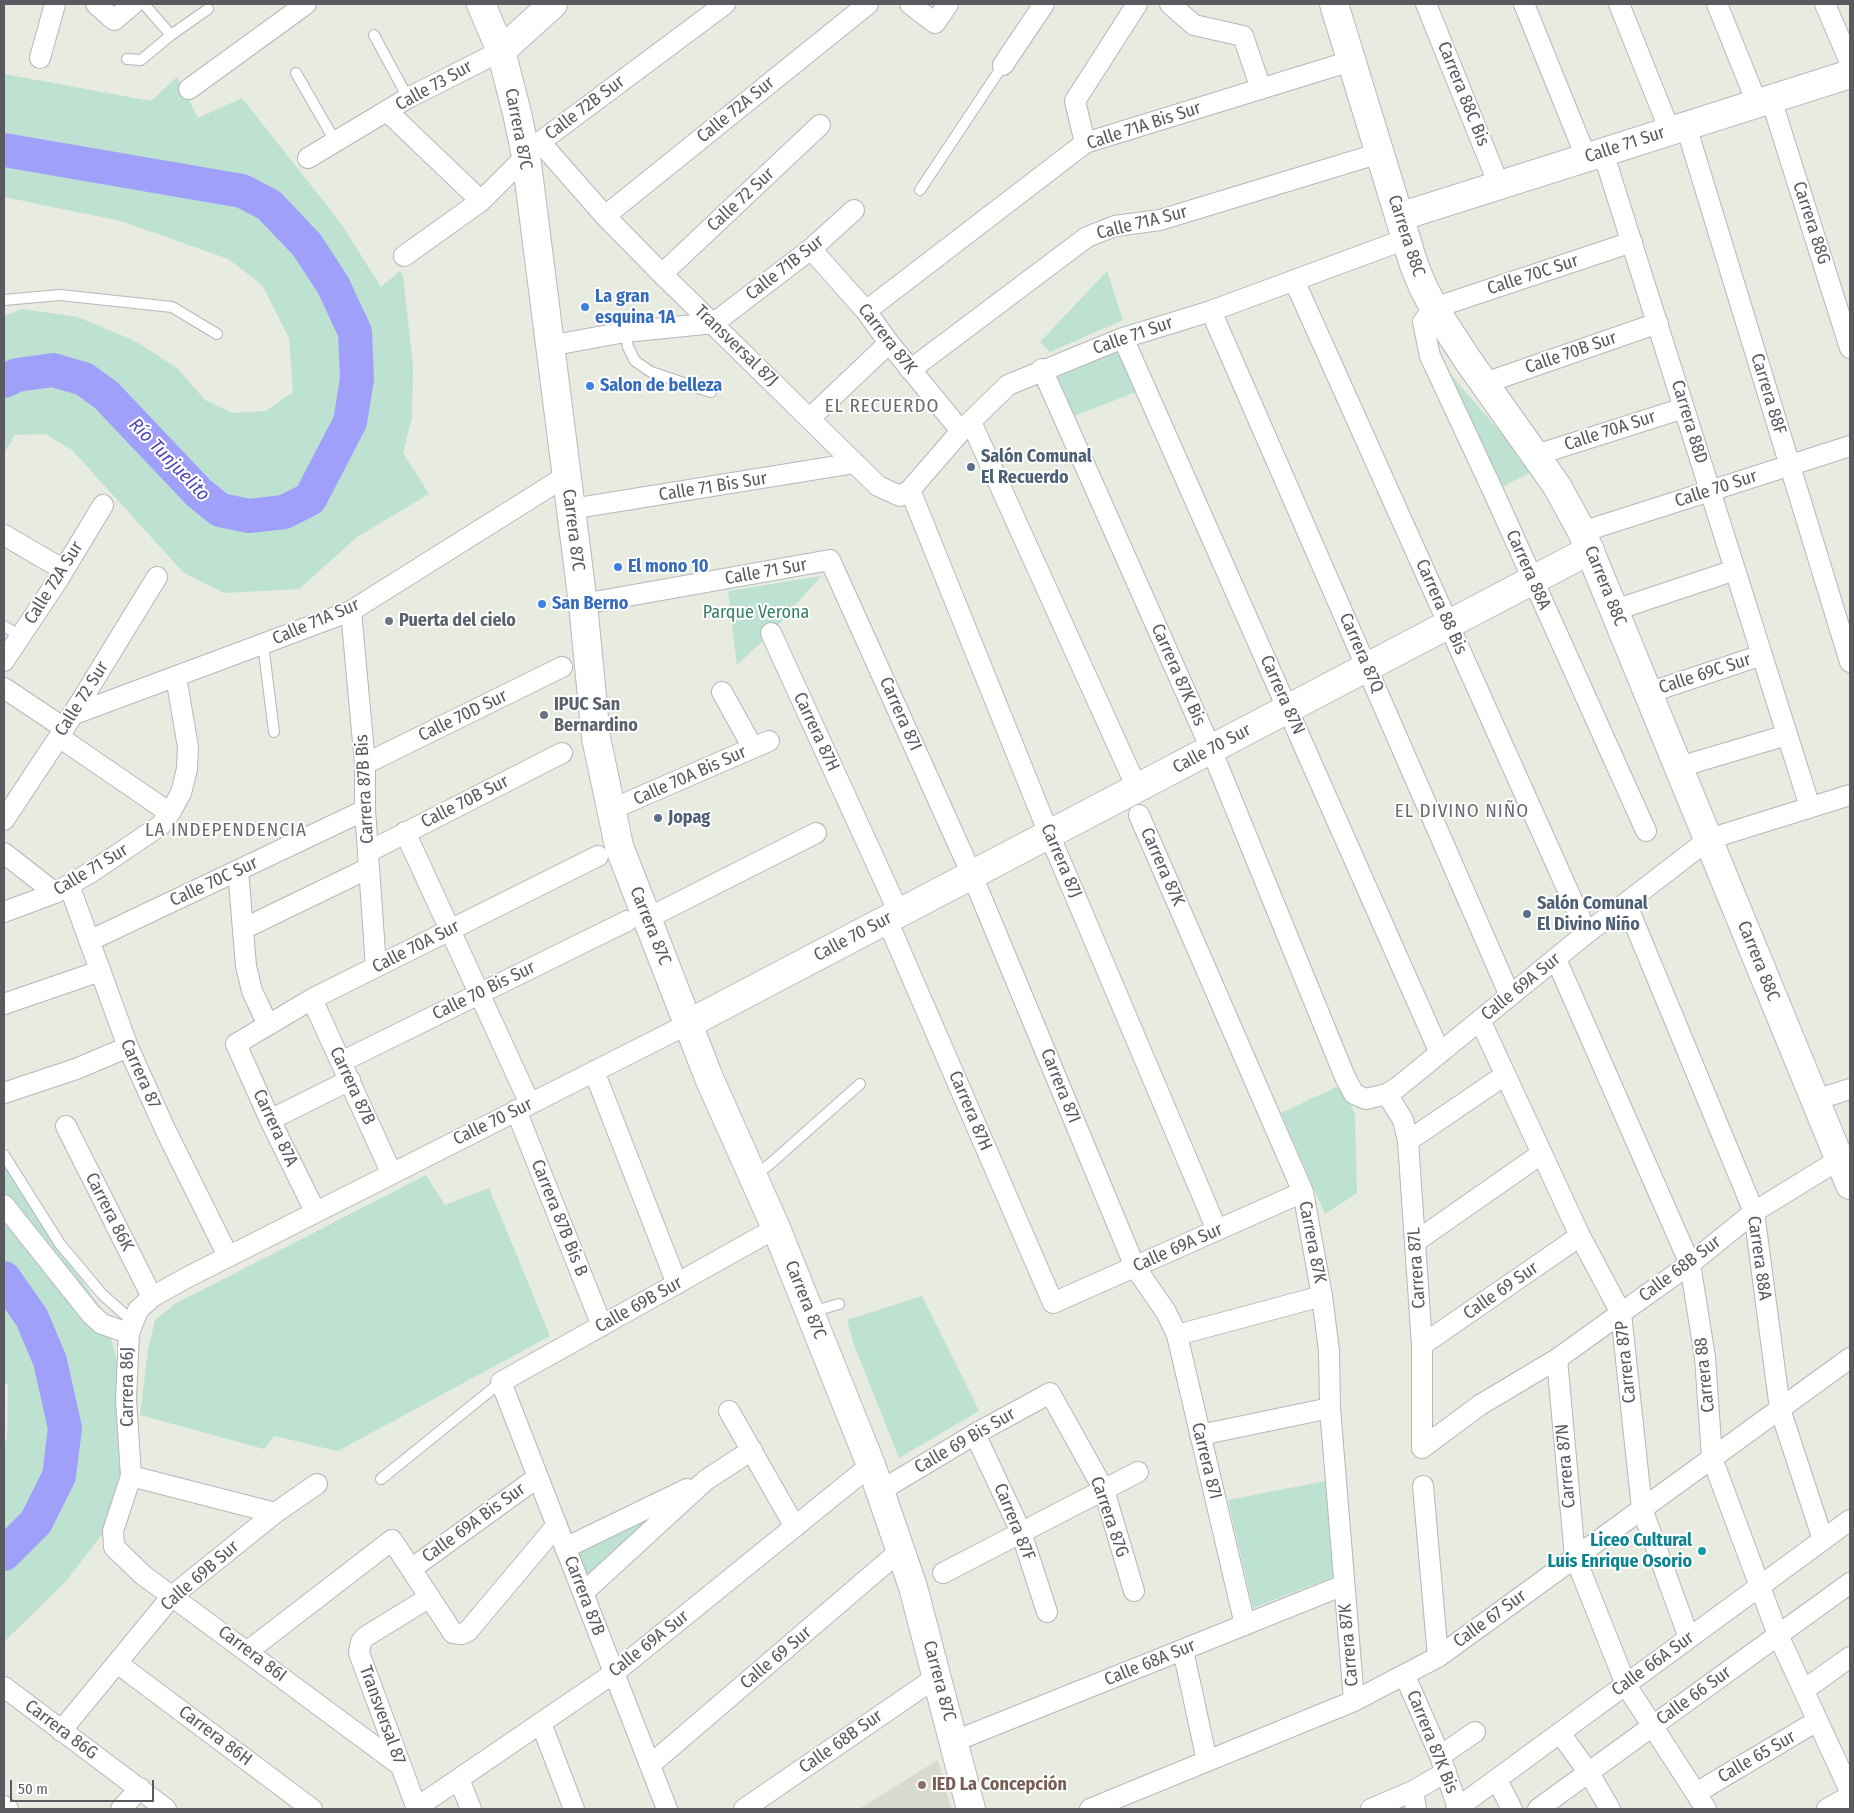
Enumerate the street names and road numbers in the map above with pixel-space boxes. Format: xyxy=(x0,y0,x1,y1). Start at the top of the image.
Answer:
street label: Carrera 88C Bis xyxy=(1432,39,1494,149)
street label: Calle 73 Sur xyxy=(392,56,476,116)
street label: Calle 72B Sur xyxy=(541,71,629,145)
street label: Calle 72A Sur xyxy=(693,72,779,148)
street label: Carrera 87C xyxy=(500,86,536,172)
street label: Calle 71A Bis Sur xyxy=(1084,97,1204,155)
street label: Calle 71 Sur xyxy=(1582,122,1668,168)
street label: Calle 72 Sur xyxy=(703,163,779,237)
street label: Carrera 88G xyxy=(1787,179,1835,267)
street label: Carrera 88C xyxy=(1383,192,1429,280)
street label: Calle 71A Sur xyxy=(1094,201,1190,245)
street label: Calle 71B Sur xyxy=(742,231,828,305)
street label: Calle 70C Sur xyxy=(1485,250,1581,300)
street label: Carrera 87K xyxy=(853,300,921,378)
street label: Transversal 87J xyxy=(690,301,782,391)
street label: Calle 71 Sur xyxy=(1090,312,1176,360)
street label: Calle 70B Sur xyxy=(1522,327,1620,379)
street label: Carrera 88F xyxy=(1745,351,1791,437)
street label: Carrera 88D xyxy=(1666,378,1712,466)
street label: Calle 70A Sur xyxy=(1562,406,1658,456)
street label: Calle 70 Sur xyxy=(1672,466,1760,512)
street label: Calle 71 Bis Sur xyxy=(657,468,769,506)
street label: Carrera 87C xyxy=(557,488,589,572)
street label: Carrera 88A xyxy=(1501,527,1555,613)
street label: Calle 72A Sur xyxy=(20,538,88,628)
street label: Carrera 88C xyxy=(1579,543,1631,629)
street label: Calle 71 Sur xyxy=(723,554,809,590)
street label: Carrera 88 Bis xyxy=(1410,556,1472,658)
street label: Calle 71A Sur xyxy=(269,594,363,650)
street label: Carrera 87Q xyxy=(1334,610,1388,696)
street label: Carrera 87K Bis xyxy=(1146,621,1210,729)
street label: Calle 69C Sur xyxy=(1656,649,1754,699)
street label: Carrera 87N xyxy=(1255,652,1309,738)
street label: Calle 72 Sur xyxy=(51,658,113,740)
street label: Carrera 87I xyxy=(874,674,926,754)
street label: Calle 70D Sur xyxy=(415,685,511,747)
street label: Carrera 87H xyxy=(788,689,844,775)
street label: Calle 70 Sur xyxy=(1169,719,1255,779)
street label: Carrera 87B Bis xyxy=(351,734,379,844)
street label: Calle 70A Bis Sur xyxy=(630,741,750,811)
street label: Calle 70B Sur xyxy=(418,771,512,833)
street label: Carrera 87J xyxy=(1036,821,1086,901)
street label: Carrera 87K xyxy=(1135,825,1189,909)
street label: Calle 71 Sur xyxy=(50,839,132,901)
street label: Calle 70C Sur xyxy=(167,852,261,912)
street label: Carrera 87C xyxy=(625,884,675,968)
street label: Calle 70 Sur xyxy=(810,907,896,967)
street label: Calle 70A Sur xyxy=(369,916,463,978)
street label: Carrera 88C xyxy=(1732,918,1784,1004)
street label: Calle 69A Sur xyxy=(1477,948,1565,1026)
street label: Calle 70 Bis Sur xyxy=(429,957,539,1025)
street label: Carrera 87 xyxy=(115,1036,165,1112)
street label: Carrera 87B xyxy=(325,1044,379,1128)
street label: Carrera 87I xyxy=(1035,1046,1085,1126)
street label: Carrera 87H xyxy=(944,1068,996,1154)
street label: Carrera 87A xyxy=(248,1086,302,1170)
street label: Calle 70 Sur xyxy=(450,1094,536,1150)
street label: Carrera 87B Bis B xyxy=(526,1157,592,1279)
street label: Carrera 86K xyxy=(80,1169,138,1255)
street label: Carrera 87K xyxy=(1293,1199,1331,1285)
street label: Carrera 88A xyxy=(1742,1214,1776,1302)
street label: Calle 69A Sur xyxy=(1130,1219,1226,1277)
street label: Carrera 87L xyxy=(1403,1227,1431,1309)
street label: Calle 68B Sur xyxy=(1635,1231,1725,1307)
street label: Calle 69 Sur xyxy=(1459,1257,1543,1325)
street label: Carrera 87C xyxy=(780,1258,830,1342)
street label: Calle 69B Sur xyxy=(592,1272,686,1338)
street label: Carrera 87P xyxy=(1611,1320,1641,1404)
street label: Carrera 88 xyxy=(1690,1336,1720,1414)
street label: Carrera 86J xyxy=(117,1347,139,1427)
street label: Calle 69 Bis Sur xyxy=(911,1403,1019,1479)
street label: Carrera 87I xyxy=(1186,1420,1226,1502)
street label: Carrera 87N xyxy=(1552,1423,1580,1509)
street label: Carrera 87G xyxy=(1085,1474,1133,1560)
street label: Calle 69A Bis Sur xyxy=(418,1478,530,1568)
street label: Carrera 87F xyxy=(989,1480,1039,1564)
street label: Calle 69B Sur xyxy=(157,1536,243,1616)
street label: Carrera 87B xyxy=(559,1553,609,1639)
street label: Calle 67 Sur xyxy=(1449,1585,1531,1653)
street label: Carrera 87K xyxy=(1335,1603,1363,1687)
street label: Calle 69A Sur xyxy=(605,1606,693,1682)
street label: Carrera 86I xyxy=(213,1621,291,1687)
street label: Calle 69 Sur xyxy=(736,1622,816,1694)
street label: Calle 66A Sur xyxy=(1608,1627,1698,1701)
street label: Calle 68A Sur xyxy=(1101,1635,1199,1691)
street label: Carrera 87C xyxy=(918,1638,960,1724)
street label: Calle 66 Sur xyxy=(1653,1662,1735,1730)
street label: Transversal 87 xyxy=(354,1663,410,1767)
street label: Carrera 87K Bis xyxy=(1401,1687,1463,1797)
street label: Carrera 86G xyxy=(20,1696,102,1764)
street label: Carrera 86H xyxy=(174,1701,256,1771)
street label: Calle 68B Sur xyxy=(795,1705,887,1779)
street label: Calle 65 Sur xyxy=(1714,1726,1800,1788)

